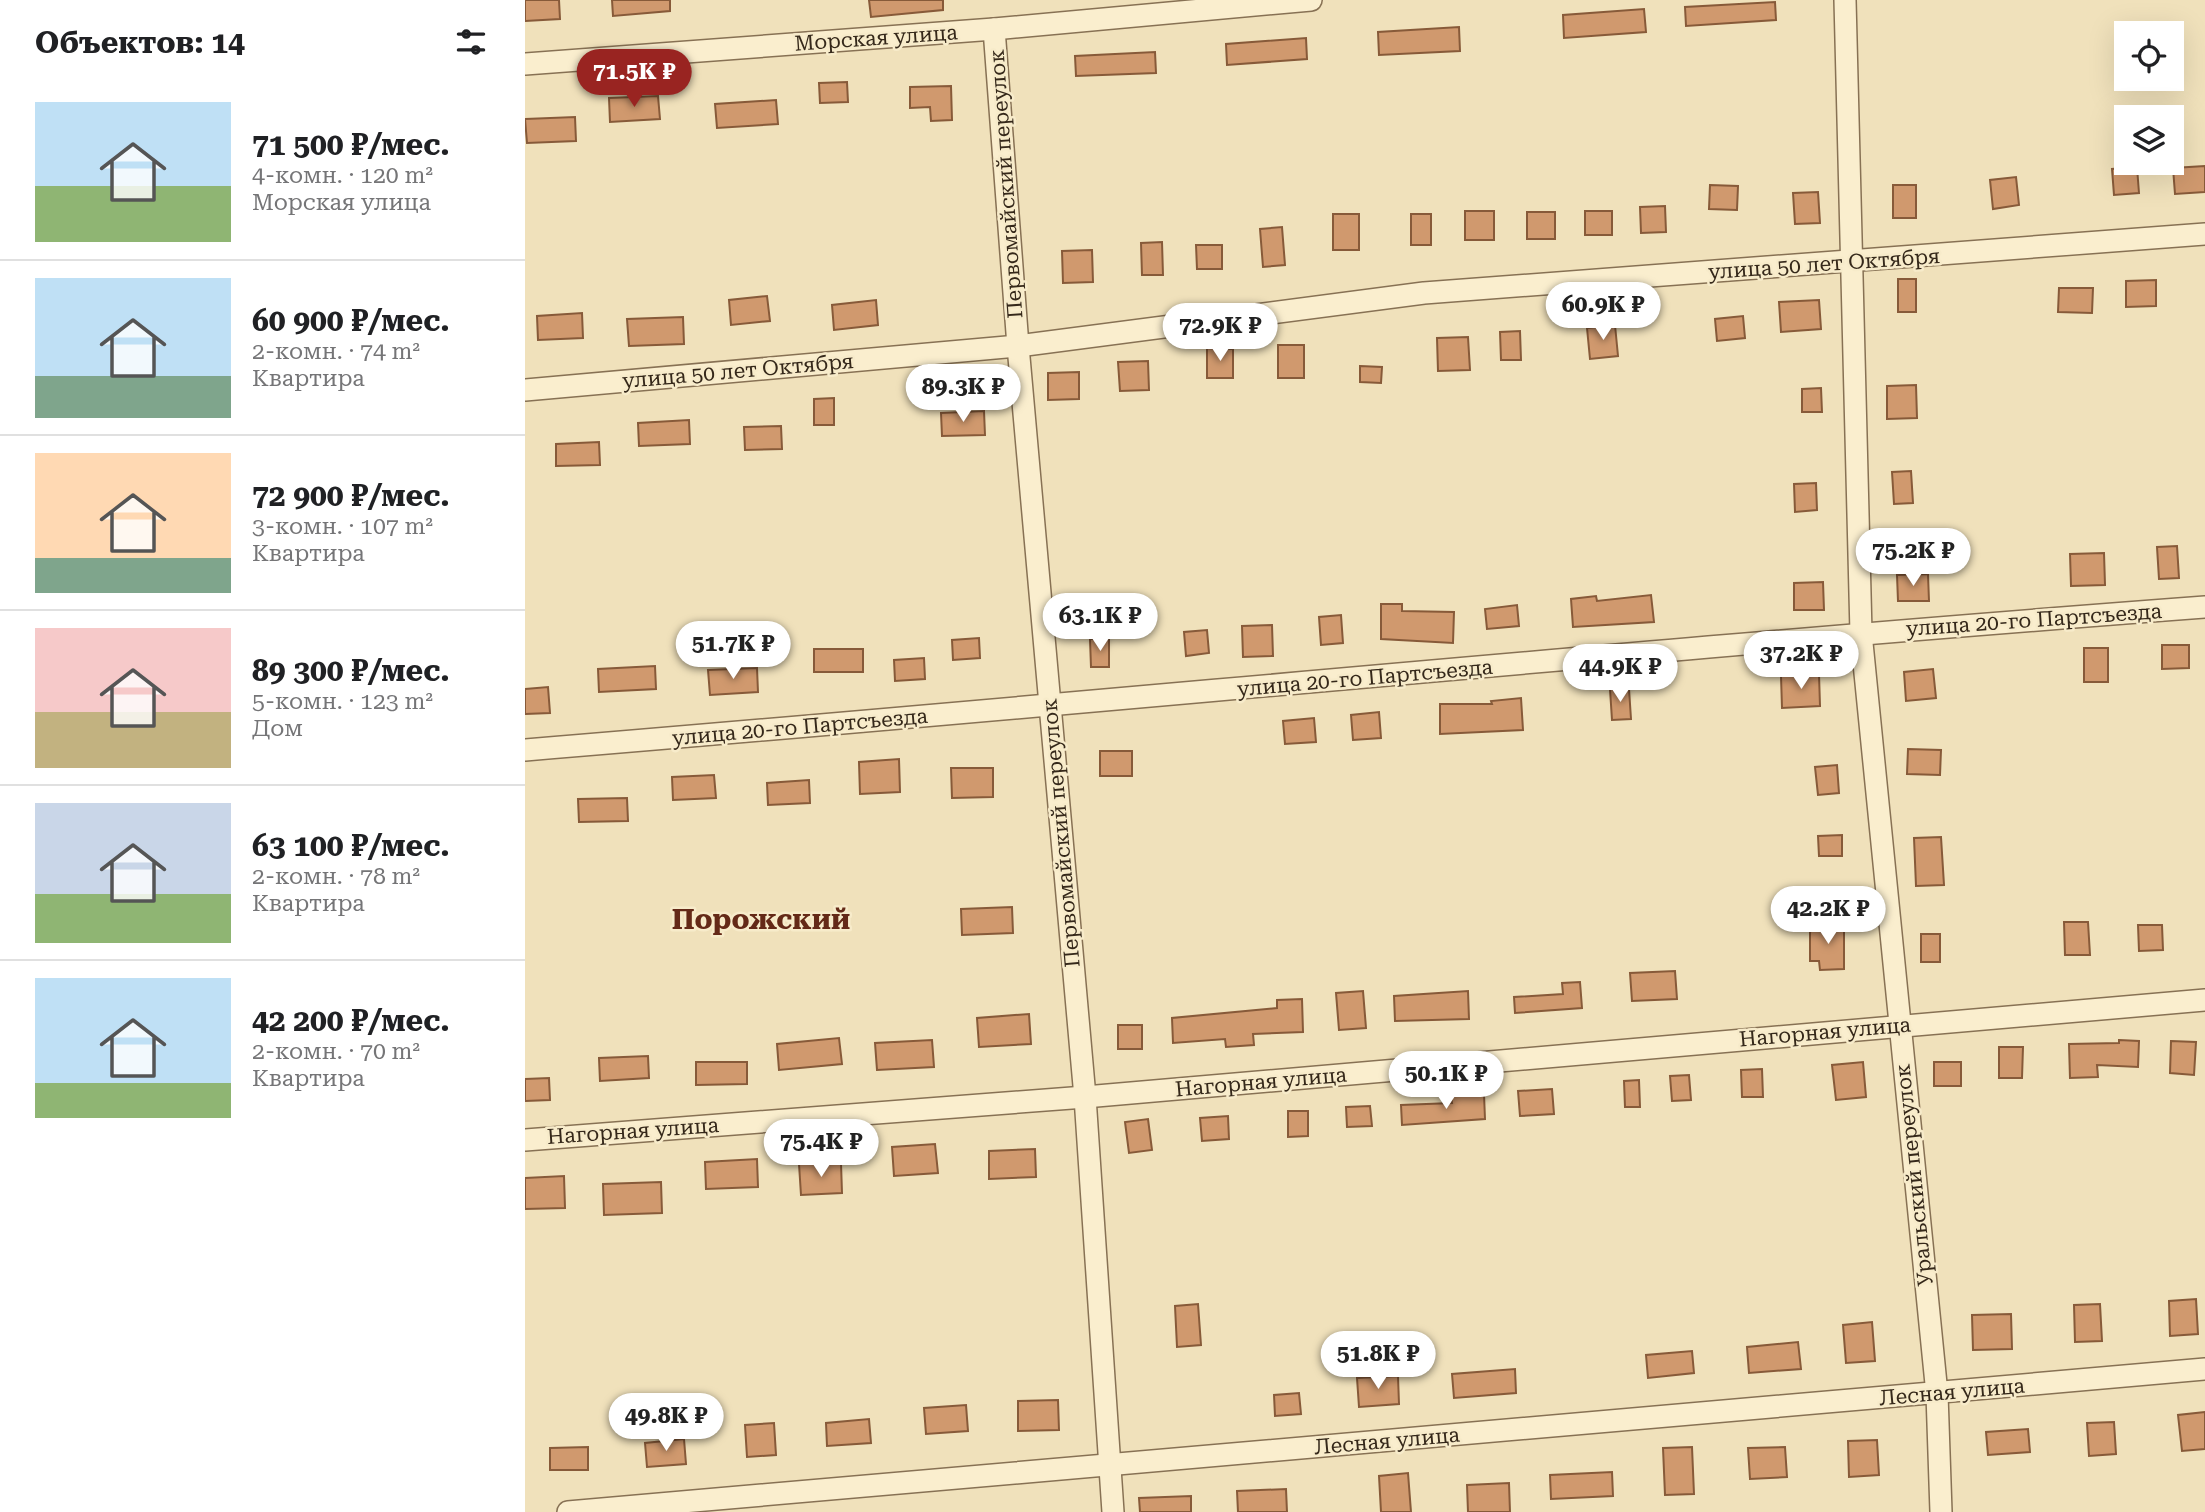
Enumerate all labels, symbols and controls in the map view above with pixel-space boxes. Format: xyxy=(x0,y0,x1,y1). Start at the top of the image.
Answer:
street label: Морская улица xyxy=(794,20,959,56)
map controls xyxy=(2114,21,2184,175)
button: locate xyxy=(2114,21,2184,91)
icon: filters xyxy=(452,23,490,61)
text: Объектов: 14 xyxy=(35,25,245,60)
street label: Первомайский переулок xyxy=(985,49,1027,319)
pin: 71.5K ₽ xyxy=(569,50,699,109)
text: 71.5K ₽ xyxy=(593,58,675,85)
button: layers xyxy=(2114,105,2184,175)
text: 71 500 ₽/мес. xyxy=(252,127,450,162)
icon: home xyxy=(91,130,175,214)
text: 4-комн. · 120 m² xyxy=(252,162,433,189)
text: Морская улица xyxy=(252,189,431,216)
street label: улица 50 лет Октября xyxy=(1707,244,1941,284)
pin: 60.9K ₽ xyxy=(1538,282,1668,342)
text: 60.9K ₽ xyxy=(1562,291,1644,318)
text: 60 900 ₽/мес. xyxy=(252,303,450,338)
pin: 72.9K ₽ xyxy=(1155,304,1285,363)
icon: home xyxy=(91,306,175,390)
text: 72.9K ₽ xyxy=(1179,312,1261,339)
text: 2-комн. · 74 m² xyxy=(252,338,420,365)
street label: улица 50 лет Октября xyxy=(621,349,855,393)
pin: 89.3K ₽ xyxy=(898,364,1028,424)
text: Квартира xyxy=(252,365,365,392)
text: 89.3K ₽ xyxy=(922,373,1004,400)
text: 72 900 ₽/мес. xyxy=(252,478,450,513)
icon: home xyxy=(91,481,175,565)
text: 3-комн. · 107 m² xyxy=(252,513,433,540)
pin: 75.2K ₽ xyxy=(1848,528,1978,588)
text: 75.2K ₽ xyxy=(1872,537,1954,564)
text: Квартира xyxy=(252,540,365,567)
pin: 63.1K ₽ xyxy=(1035,594,1165,653)
street label: улица 20-го Партсъезда xyxy=(1905,599,2163,641)
text: 63.1K ₽ xyxy=(1059,602,1141,629)
pin: 51.7K ₽ xyxy=(668,622,798,681)
text: 51.7K ₽ xyxy=(692,630,774,657)
pin: 37.2K ₽ xyxy=(1736,632,1866,691)
text: 37.2K ₽ xyxy=(1760,640,1842,667)
pin: 44.9K ₽ xyxy=(1555,644,1685,704)
text: 89 300 ₽/мес. xyxy=(252,653,450,688)
text: 44.9K ₽ xyxy=(1579,653,1661,680)
street label: улица 20-го Партсъезда xyxy=(1236,655,1494,701)
icon: home xyxy=(91,656,175,740)
text: 5-комн. · 123 m² xyxy=(252,688,433,715)
street label: Первомайский переулок xyxy=(1037,698,1085,968)
street label: улица 20-го Партсъезда xyxy=(671,704,929,750)
text: Дом xyxy=(252,715,303,742)
text: 63 100 ₽/мес. xyxy=(252,828,450,863)
icon: home xyxy=(91,831,175,915)
text: 2-комн. · 78 m² xyxy=(252,863,420,890)
pin: 42.2K ₽ xyxy=(1763,886,1893,946)
text: Квартира xyxy=(252,890,365,917)
text: 42.2K ₽ xyxy=(1787,895,1869,922)
district label: Порожский xyxy=(672,903,850,936)
text: 42 200 ₽/мес. xyxy=(252,1003,450,1038)
icon: home xyxy=(91,1006,175,1090)
street label: Нагорная улица xyxy=(1738,1012,1912,1051)
text: 2-комн. · 70 m² xyxy=(252,1038,420,1065)
pin: 50.1K ₽ xyxy=(1381,1052,1511,1111)
text: 50.1K ₽ xyxy=(1405,1060,1487,1087)
street label: Нагорная улица xyxy=(1174,1062,1348,1101)
street label: Уральский переулок xyxy=(1890,1063,1938,1287)
text: Квартира xyxy=(252,1065,365,1092)
street label: Нагорная улица xyxy=(546,1113,720,1149)
pin: 75.4K ₽ xyxy=(756,1120,886,1179)
text: 75.4K ₽ xyxy=(780,1128,862,1155)
pin: 51.8K ₽ xyxy=(1313,1332,1443,1391)
text: 51.8K ₽ xyxy=(1337,1340,1419,1367)
street label: Лесная улица xyxy=(1878,1374,2026,1410)
pin: 49.8K ₽ xyxy=(601,1394,731,1453)
text: 49.8K ₽ xyxy=(625,1402,707,1429)
street label: Лесная улица xyxy=(1313,1423,1461,1459)

